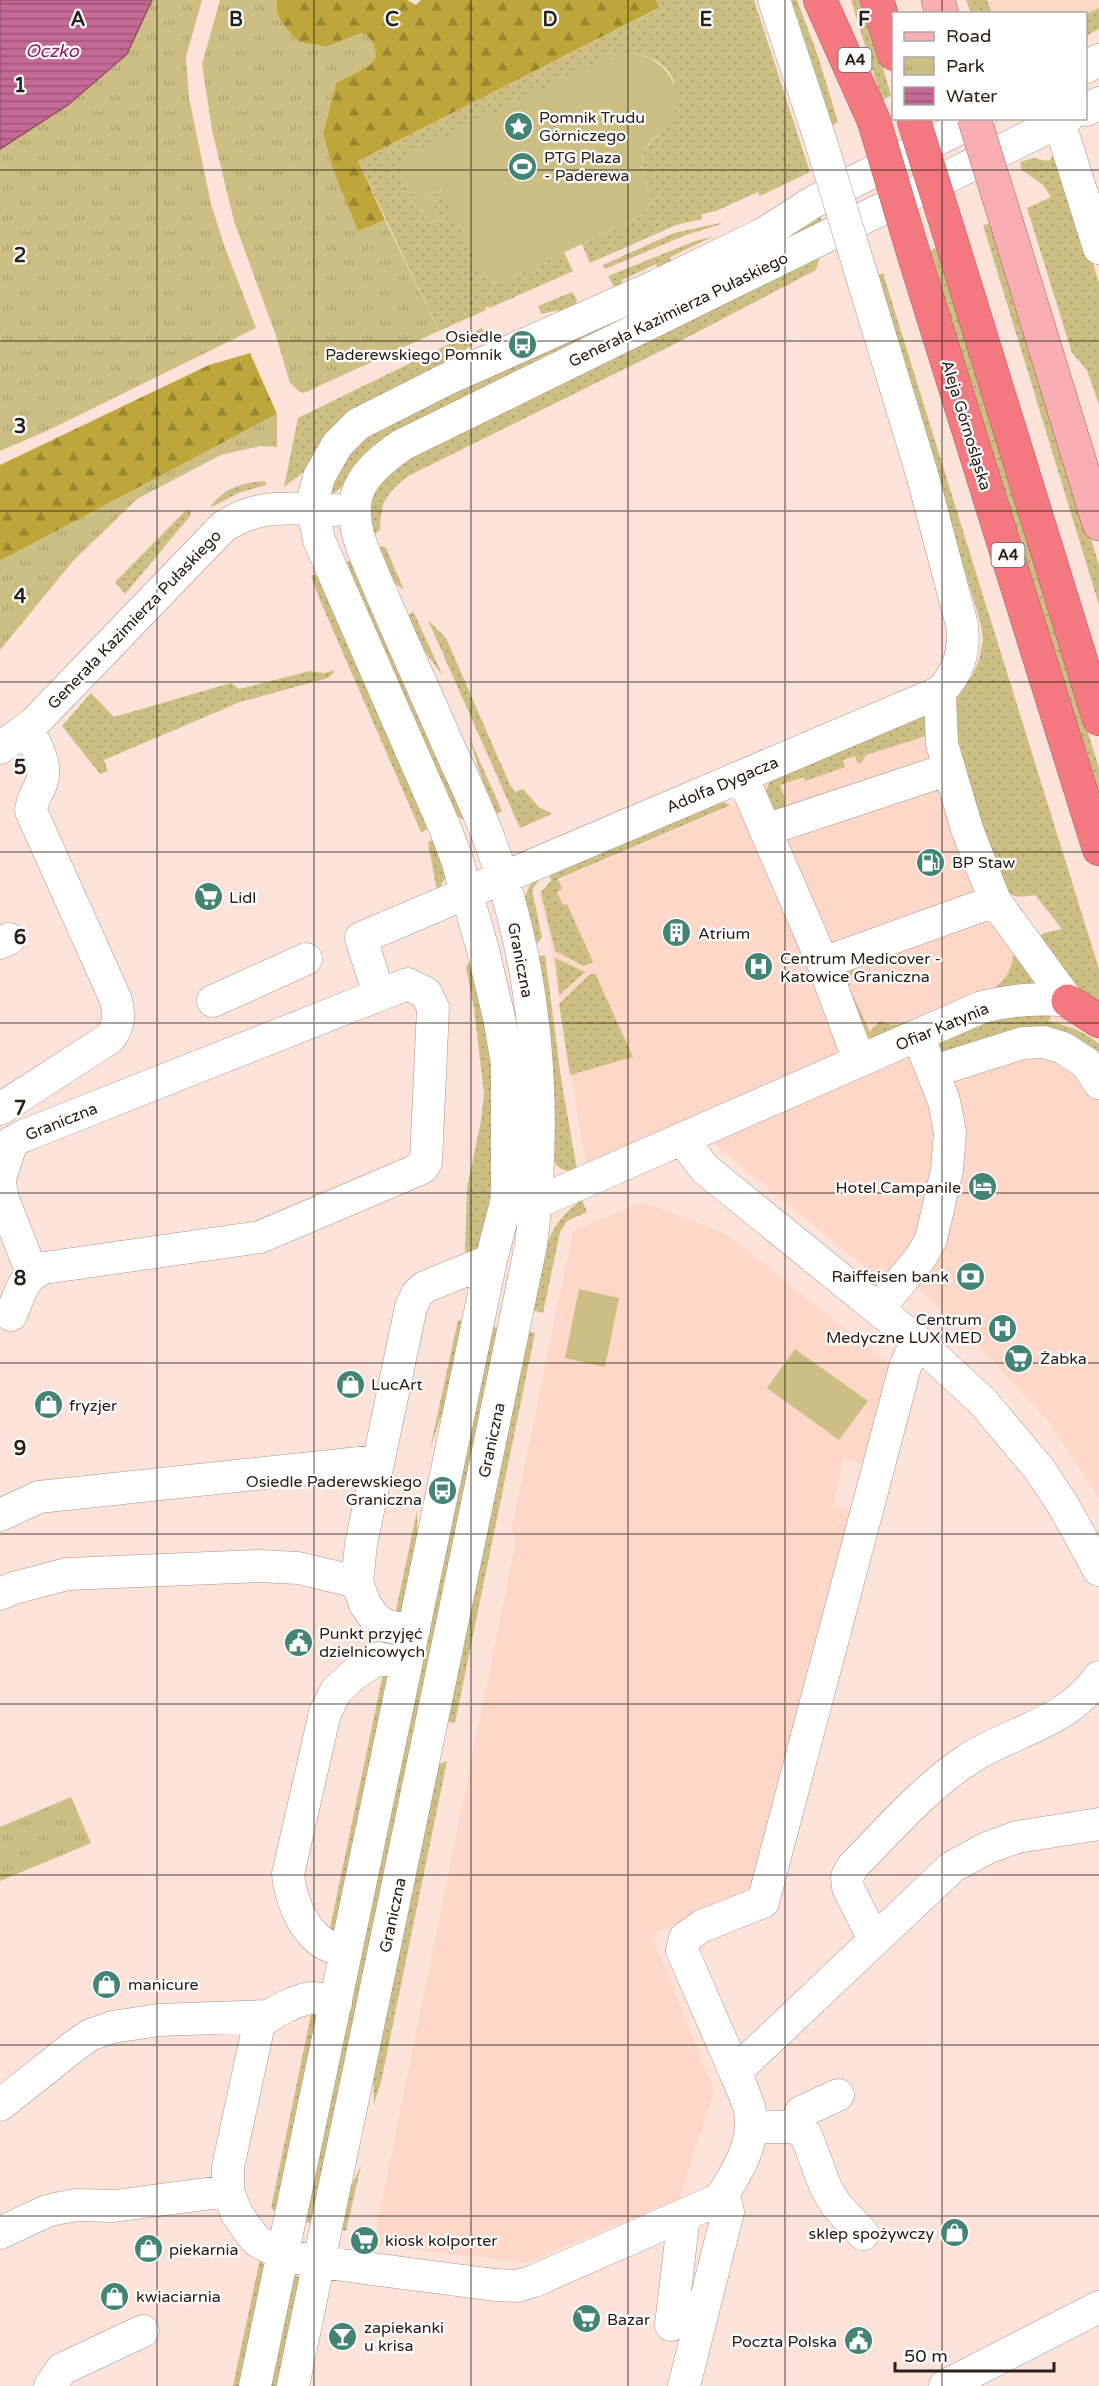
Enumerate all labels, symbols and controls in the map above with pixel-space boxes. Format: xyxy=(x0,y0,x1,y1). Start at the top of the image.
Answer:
text: A xyxy=(71,8,86,32)
text: B xyxy=(229,8,243,32)
text: C xyxy=(385,8,399,32)
text: D xyxy=(542,8,558,32)
text: E xyxy=(700,8,713,32)
text: F xyxy=(858,8,870,32)
legend xyxy=(892,12,1087,120)
text: Road xyxy=(946,25,991,47)
water label: Oczko xyxy=(25,40,80,62)
road number: A4 xyxy=(838,48,872,72)
text: Park xyxy=(946,55,985,77)
text: 1 xyxy=(14,74,26,98)
text: Water xyxy=(946,85,997,107)
place label: Pomnik Trudu Górniczego xyxy=(539,108,645,146)
place icon: Pomnik Trudu Górniczego xyxy=(502,110,534,142)
place label: PTG Plaza - Paderewa xyxy=(544,148,630,186)
sports icon: PTG Plaza - Paderewa xyxy=(507,150,539,182)
text: 2 xyxy=(14,244,26,268)
street label: Generała Kazimierza Pułaskiego xyxy=(565,248,791,372)
place label: Osiedle Paderewskiego Pomnik xyxy=(325,327,502,365)
bus stop icon: Osiedle Paderewskiego Pomnik xyxy=(507,329,539,361)
street label: Aleja Górnośląska xyxy=(937,358,995,493)
text: 3 xyxy=(14,415,26,439)
street label: Generała Kazimierza Pułaskiego xyxy=(44,526,226,714)
road number: A4 xyxy=(992,543,1024,567)
text: 4 xyxy=(14,585,27,609)
street label: Adolfa Dygacza xyxy=(663,752,781,817)
text: 5 xyxy=(14,756,26,780)
fuel station icon: BP Staw xyxy=(915,846,947,878)
place label: BP Staw xyxy=(952,853,1015,873)
supermarket icon: Lidl xyxy=(192,881,224,913)
place label: Lidl xyxy=(229,888,256,908)
building icon: Atrium xyxy=(661,917,693,949)
street label: Graniczna xyxy=(503,921,537,1000)
place label: Atrium xyxy=(698,924,750,944)
text: 6 xyxy=(14,926,26,950)
place label: Centrum Medicover - Katowice Graniczna xyxy=(780,949,941,987)
hospital icon: Centrum Medicover - Katowice Graniczna xyxy=(743,951,775,983)
street label: Ofiar Katynia xyxy=(893,998,992,1056)
text: 7 xyxy=(14,1097,26,1121)
street label: Graniczna xyxy=(22,1098,100,1145)
hotel icon: Hotel Campanile xyxy=(966,1171,998,1203)
place label: Hotel Campanile xyxy=(836,1178,961,1198)
bank icon: Raiffeisen bank xyxy=(954,1260,986,1292)
text: 8 xyxy=(14,1267,26,1291)
place label: Raiffeisen bank xyxy=(831,1267,949,1287)
place label: Centrum Medyczne LUX MED xyxy=(826,1310,982,1348)
hospital icon: Centrum Medyczne LUX MED xyxy=(987,1312,1019,1344)
supermarket icon: Żabka xyxy=(1003,1342,1035,1374)
place label: Żabka xyxy=(1040,1349,1087,1369)
shop icon: LucArt xyxy=(334,1368,366,1400)
place label: LucArt xyxy=(371,1375,423,1395)
shop icon: fryzjer xyxy=(32,1389,64,1421)
place label: fryzjer xyxy=(69,1396,118,1416)
street label: Graniczna xyxy=(474,1401,510,1480)
text: 9 xyxy=(14,1437,26,1461)
place label: Osiedle Paderewskiego Graniczna xyxy=(246,1472,422,1510)
bus stop icon: Osiedle Paderewskiego Graniczna xyxy=(427,1474,459,1506)
place label: Punkt przyjęć dzielnicowych xyxy=(319,1624,425,1662)
public building icon: Punkt przyjęć dzielnicowych xyxy=(282,1626,314,1658)
street label: Graniczna xyxy=(375,1876,411,1955)
shop icon: manicure xyxy=(91,1968,123,2000)
place label: manicure xyxy=(128,1975,199,1995)
shop icon: sklep spożywczy xyxy=(939,2217,971,2249)
supermarket icon: kiosk kolporter xyxy=(348,2224,380,2256)
place label: sklep spożywczy xyxy=(809,2224,934,2244)
place label: kiosk kolporter xyxy=(385,2231,498,2251)
shop icon: piekarnia xyxy=(132,2233,164,2265)
place label: piekarnia xyxy=(169,2240,239,2260)
shop icon: kwiaciarnia xyxy=(99,2280,131,2312)
place label: kwiaciarnia xyxy=(136,2287,221,2307)
supermarket icon: Bazar xyxy=(570,2303,602,2335)
place label: Bazar xyxy=(607,2310,651,2330)
place label: zapiekanki u krisa xyxy=(364,2318,444,2356)
bar icon: zapiekanki u krisa xyxy=(327,2320,359,2352)
public building icon: Poczta Polska xyxy=(842,2325,874,2357)
place label: Poczta Polska xyxy=(732,2332,837,2352)
scale bar xyxy=(895,2335,1054,2373)
text: 50 m xyxy=(904,2345,948,2367)

